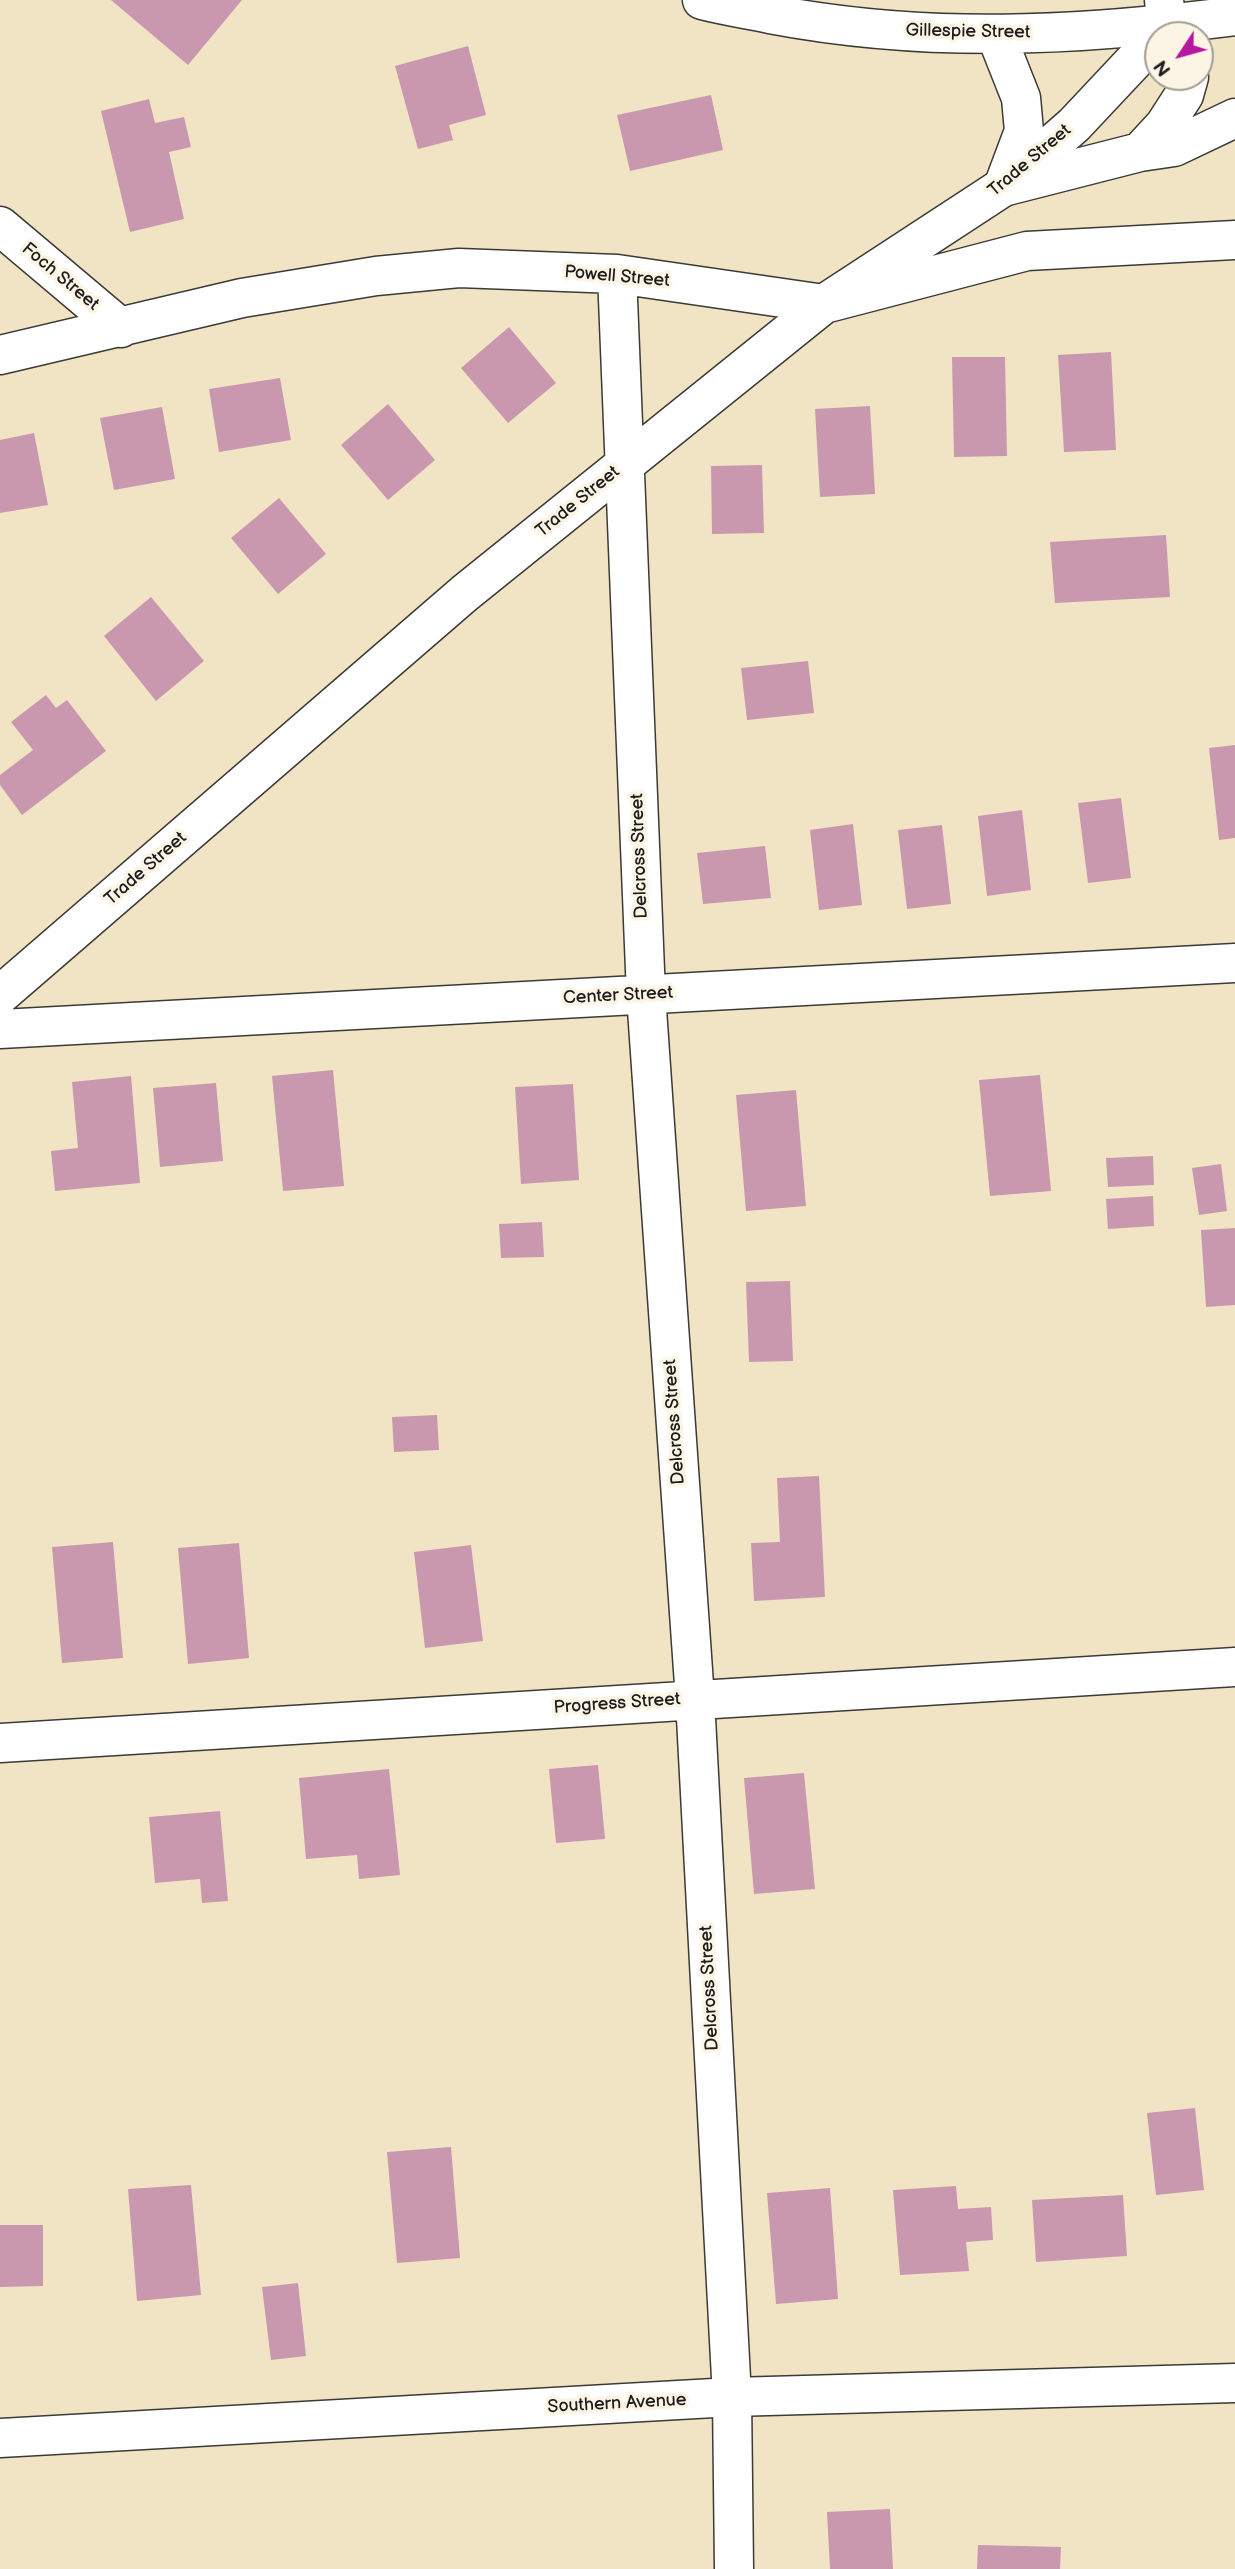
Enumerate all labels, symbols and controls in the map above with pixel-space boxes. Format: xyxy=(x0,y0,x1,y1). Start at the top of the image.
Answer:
street label: Gillespie Street xyxy=(905,20,1031,44)
north arrow xyxy=(1144,21,1214,91)
text: N xyxy=(1150,55,1177,80)
street label: Trade Street xyxy=(984,120,1076,202)
street label: Foch Street xyxy=(17,238,103,316)
street label: Powell Street xyxy=(563,262,671,292)
street label: Trade Street xyxy=(532,462,624,542)
street label: Delcross Street xyxy=(627,793,653,919)
street label: Trade Street xyxy=(101,828,191,910)
street label: Center Street xyxy=(562,982,674,1010)
street label: Delcross Street xyxy=(660,1359,690,1485)
street label: Progress Street xyxy=(553,1689,681,1719)
street label: Delcross Street xyxy=(696,1925,724,2051)
street label: Southern Avenue xyxy=(547,2390,687,2418)

